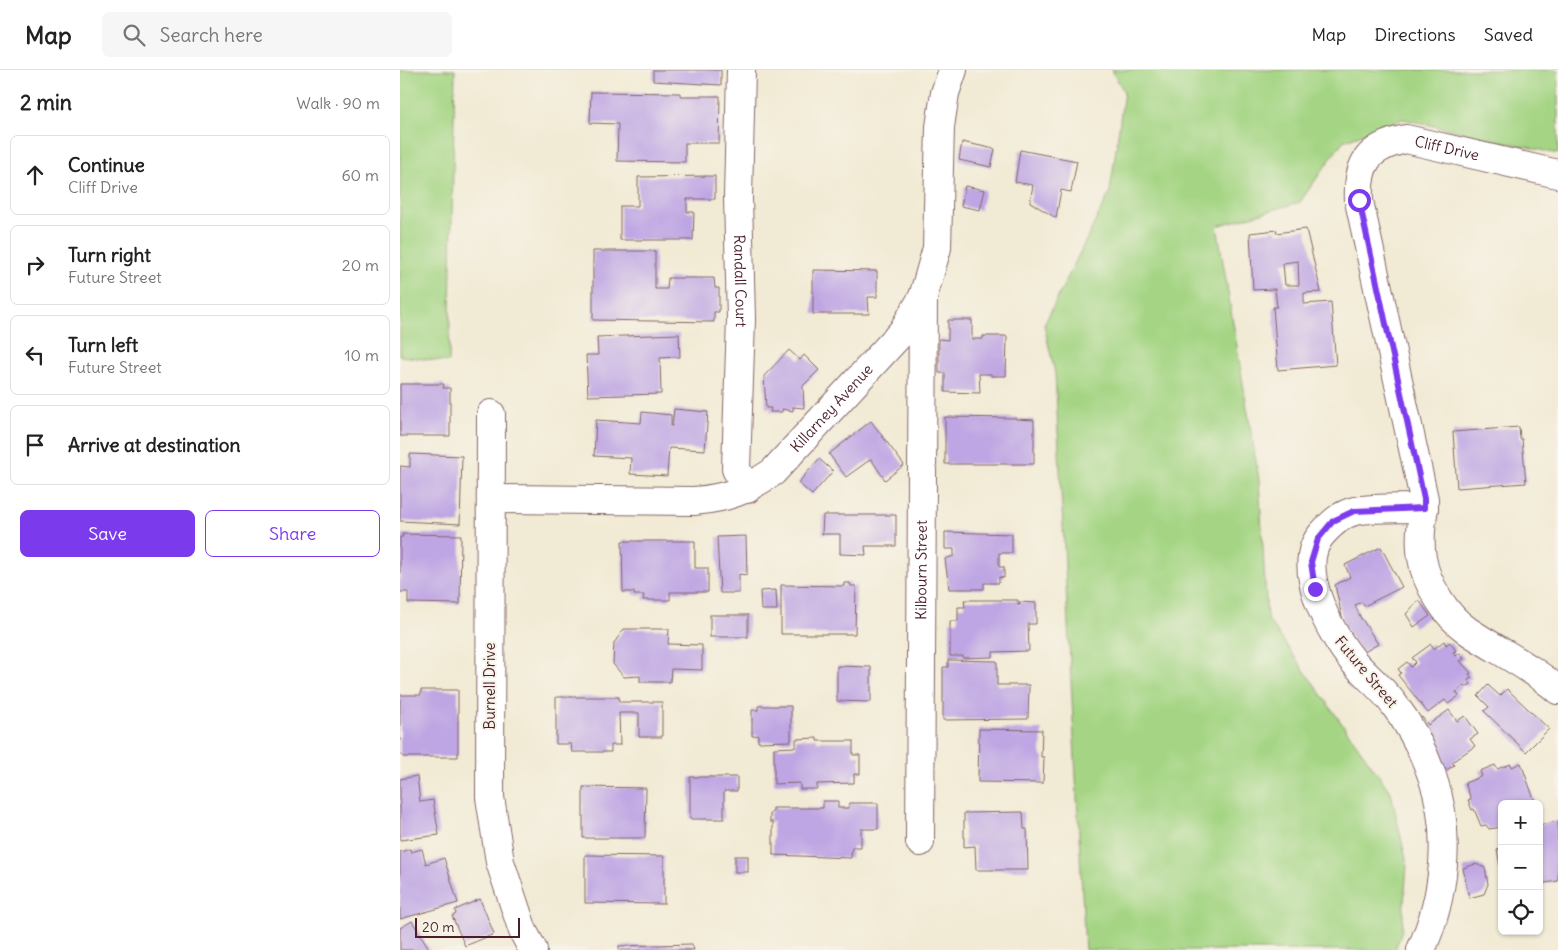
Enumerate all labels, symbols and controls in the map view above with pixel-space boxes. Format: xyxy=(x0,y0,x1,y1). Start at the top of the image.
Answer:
search box xyxy=(102,12,452,57)
text: Map xyxy=(25,20,72,50)
icon: search xyxy=(120,21,148,49)
text: Search here xyxy=(160,23,263,47)
text: Map xyxy=(1311,23,1346,46)
text: Directions xyxy=(1374,23,1456,46)
text: Saved xyxy=(1484,23,1533,46)
text: 2 min xyxy=(20,89,72,116)
text: Walk · 90 m xyxy=(296,93,380,113)
street label: Cliff Drive xyxy=(1413,131,1481,165)
text: Continue xyxy=(68,153,145,177)
icon: ahead xyxy=(21,161,49,189)
text: 60 m xyxy=(341,165,379,185)
text: Cliff Drive xyxy=(68,177,138,197)
route start xyxy=(1348,189,1371,212)
street label: Randall Court xyxy=(730,234,751,328)
text: Turn right xyxy=(68,243,151,267)
icon: right xyxy=(21,251,49,279)
text: 20 m xyxy=(342,255,379,275)
text: Future Street xyxy=(68,267,162,287)
text: Turn left xyxy=(68,333,138,357)
icon: left xyxy=(21,341,49,369)
text: 10 m xyxy=(344,345,379,365)
text: Future Street xyxy=(68,357,162,377)
street label: Killarney Avenue xyxy=(786,360,877,456)
icon: arrive xyxy=(21,431,49,459)
text: Arrive at destination xyxy=(68,433,241,457)
button: Save xyxy=(20,510,195,557)
button: Share xyxy=(205,510,380,557)
street label: Kilbourn Street xyxy=(911,520,931,620)
route end xyxy=(1304,578,1327,601)
street label: Future Street xyxy=(1331,632,1402,711)
street label: Burnell Drive xyxy=(480,642,499,730)
map controls xyxy=(1498,800,1543,935)
button: + xyxy=(1498,800,1543,845)
button: − xyxy=(1498,845,1543,890)
button: locate xyxy=(1498,890,1543,935)
scale bar xyxy=(415,915,520,938)
text: 20 m xyxy=(422,918,455,936)

